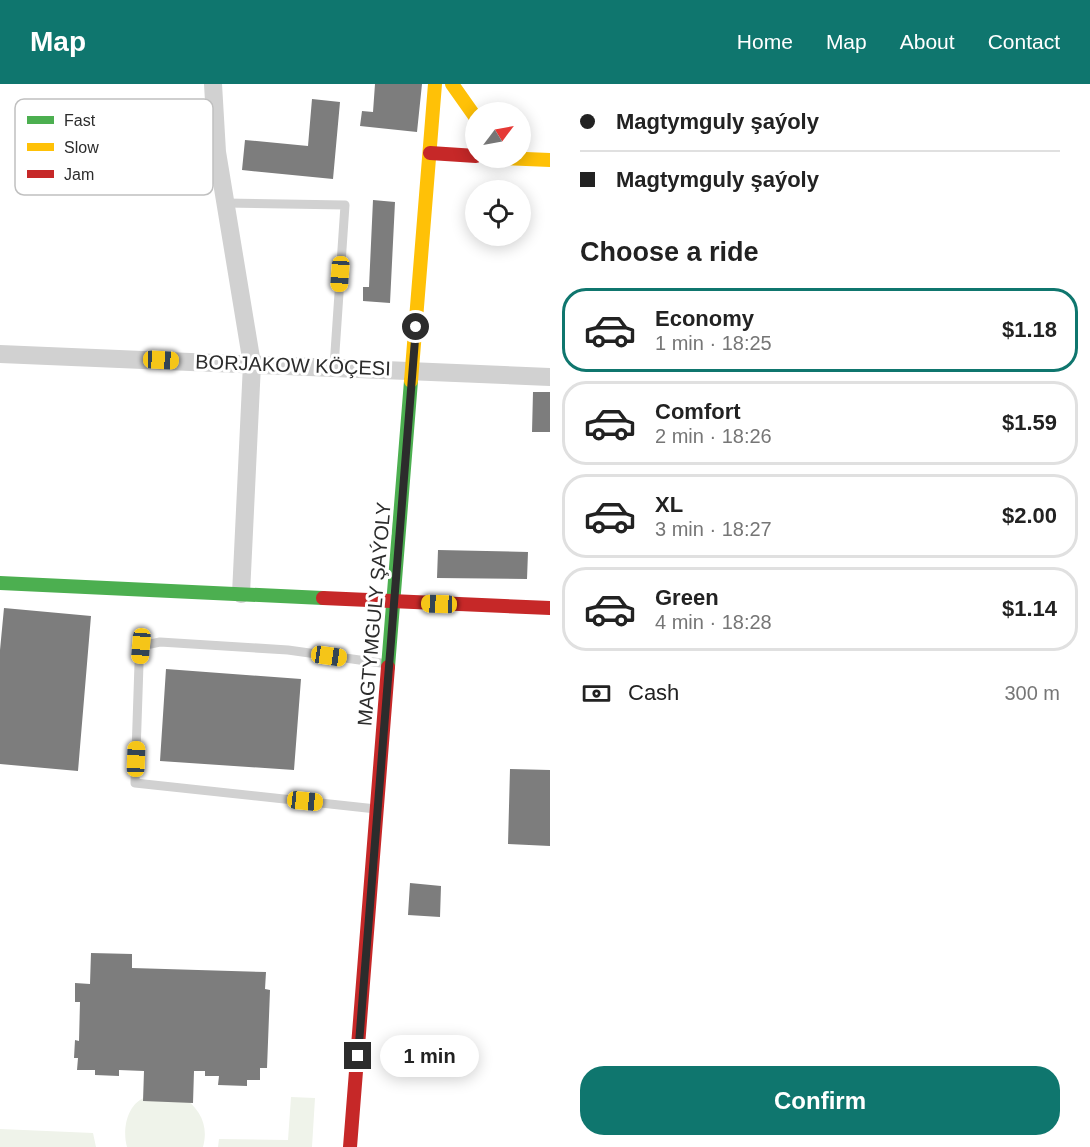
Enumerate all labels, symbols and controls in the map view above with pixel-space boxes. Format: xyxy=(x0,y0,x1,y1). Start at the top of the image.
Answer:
text: Map xyxy=(30,26,86,57)
text: Home xyxy=(737,30,793,53)
text: Map xyxy=(826,30,867,53)
text: About xyxy=(900,30,955,53)
text: Contact xyxy=(988,30,1060,53)
legend xyxy=(15,99,213,195)
north arrow xyxy=(465,102,531,168)
map controls xyxy=(465,102,531,246)
text: Magtymguly şaýoly xyxy=(616,109,819,134)
text: Fast xyxy=(64,112,96,129)
text: Slow xyxy=(64,139,99,156)
text: Jam xyxy=(64,166,94,183)
text: Magtymguly şaýoly xyxy=(616,167,819,192)
button: locate xyxy=(465,180,531,246)
text: Choose a ride xyxy=(580,237,759,267)
car xyxy=(330,255,350,293)
icon: car xyxy=(583,303,637,357)
text: Economy xyxy=(655,306,754,331)
route start xyxy=(402,313,429,340)
text: $1.18 xyxy=(1002,317,1057,342)
text: 1 min · 18:25 xyxy=(655,332,772,354)
car xyxy=(143,350,179,370)
street label: BORJAKOW KÖÇESI xyxy=(195,351,391,379)
icon: car xyxy=(583,396,637,450)
text: Comfort xyxy=(655,399,741,424)
text: $1.59 xyxy=(1002,410,1057,435)
text: 2 min · 18:26 xyxy=(655,425,772,447)
icon: car xyxy=(583,489,637,543)
text: XL xyxy=(655,492,683,517)
street label: MAGTYMGULY ŞAÝOLY xyxy=(353,501,395,727)
text: $2.00 xyxy=(1002,503,1057,528)
text: 3 min · 18:27 xyxy=(655,518,772,540)
icon: car xyxy=(583,582,637,636)
text: Green xyxy=(655,585,719,610)
car xyxy=(421,594,457,614)
text: $1.14 xyxy=(1002,596,1057,621)
text: 4 min · 18:28 xyxy=(655,611,772,633)
car xyxy=(130,627,152,665)
car xyxy=(310,645,348,667)
icon: cash xyxy=(580,677,613,710)
text: Cash xyxy=(628,680,679,705)
text: 300 m xyxy=(1004,682,1060,704)
car xyxy=(126,741,146,777)
car xyxy=(286,790,324,812)
callout: 1 min xyxy=(379,1035,478,1077)
route end xyxy=(344,1042,371,1069)
text: 1 min xyxy=(403,1045,456,1067)
button: Confirm xyxy=(580,1066,1060,1135)

